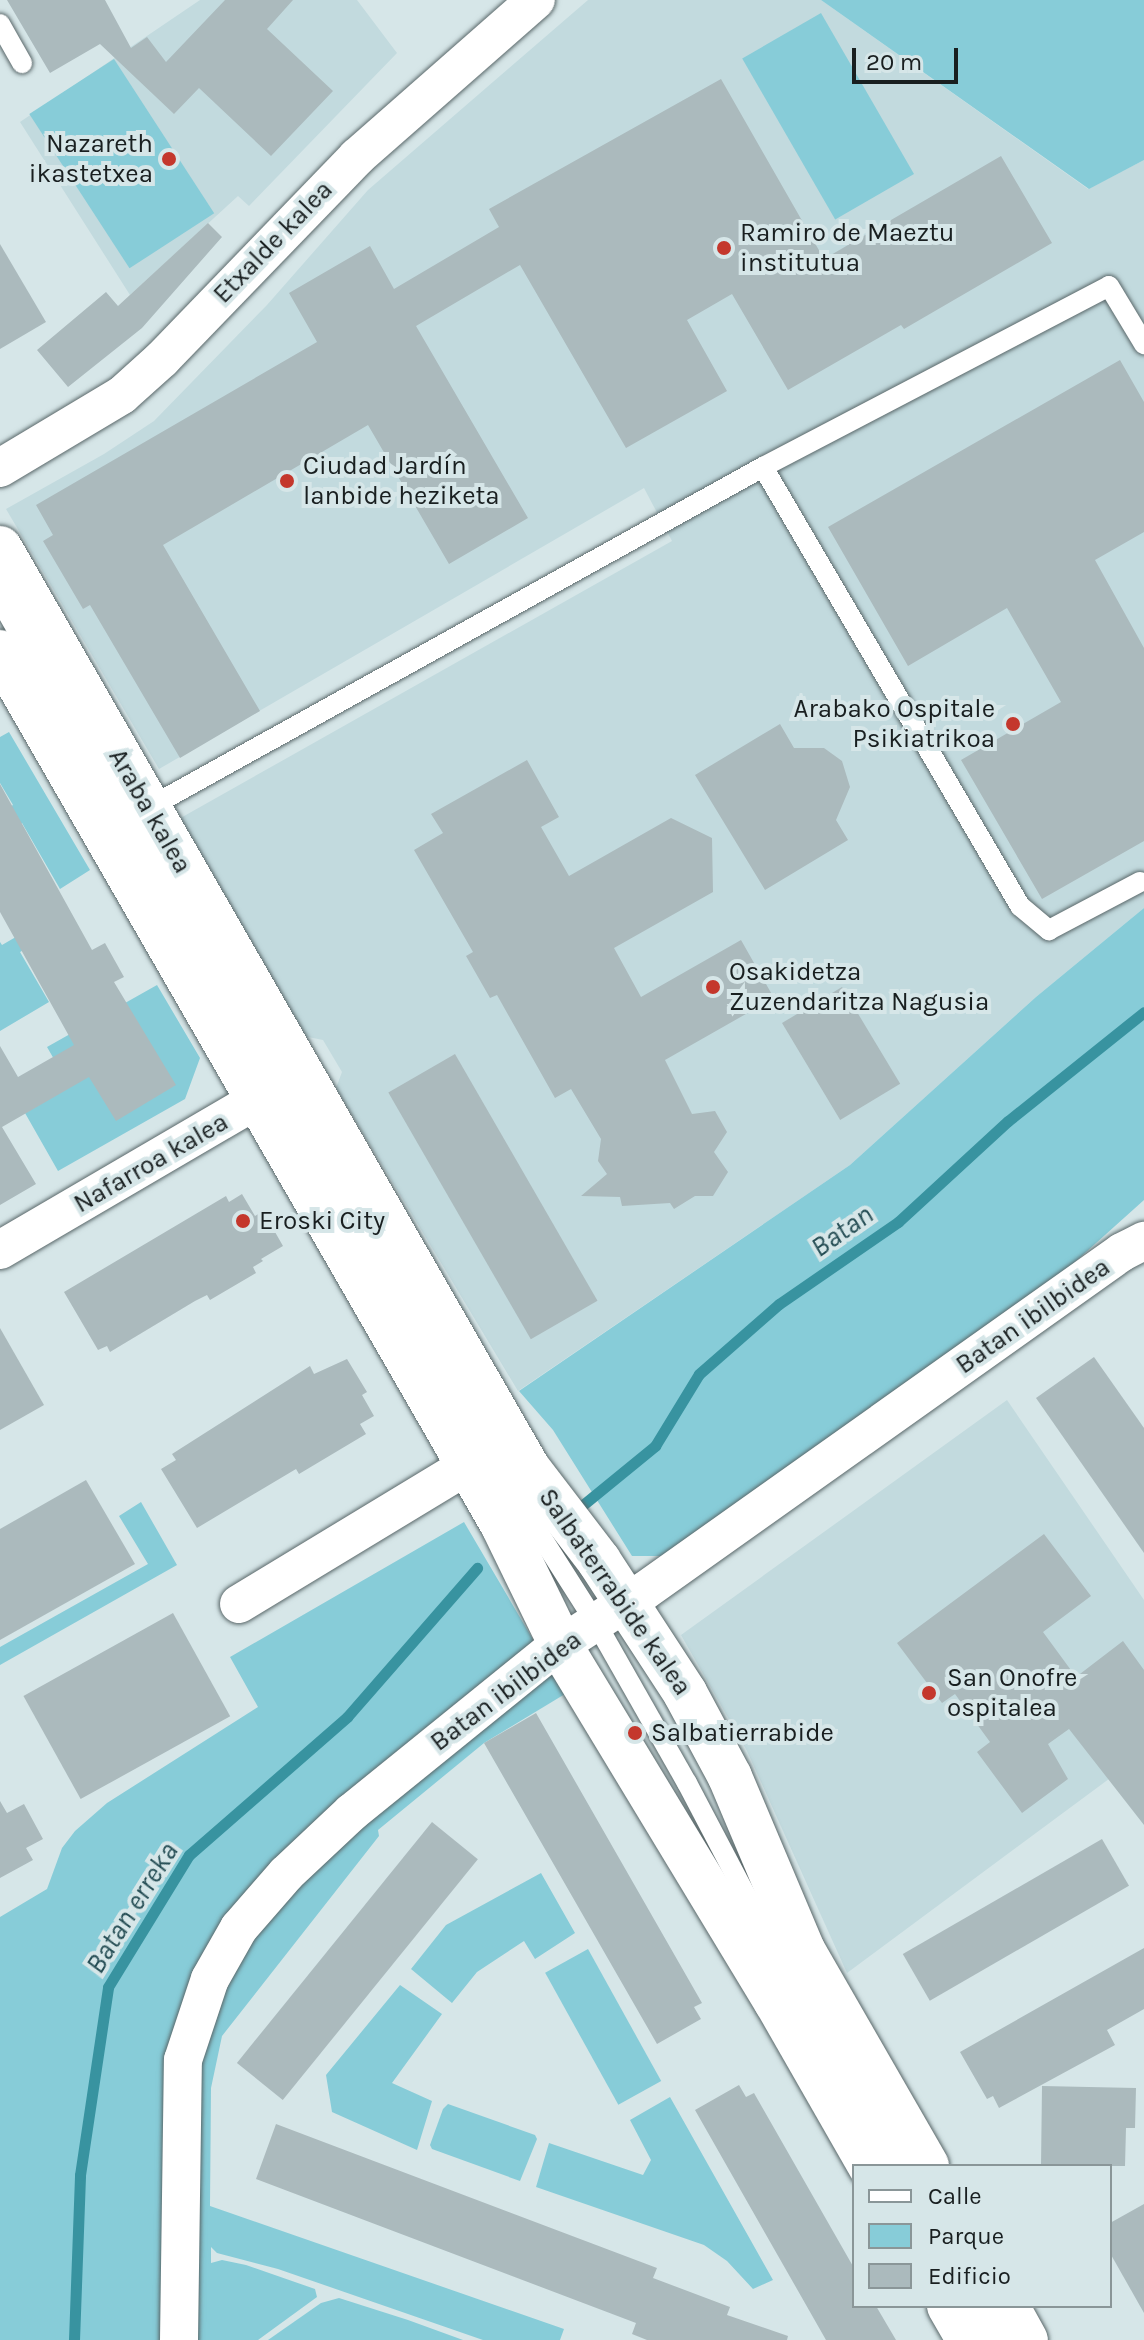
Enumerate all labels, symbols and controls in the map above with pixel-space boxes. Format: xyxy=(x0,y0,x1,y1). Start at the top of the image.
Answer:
scale bar xyxy=(856,32,962,82)
text: 20 m xyxy=(866,48,922,76)
place label: Nazareth ikastetxea xyxy=(29,128,153,190)
marker: Nazareth ikastetxea xyxy=(160,150,178,168)
street label: Etxalde kalea xyxy=(207,174,339,310)
place label: Ramiro de Maeztu institutua xyxy=(740,217,955,278)
marker: Ramiro de Maeztu institutua xyxy=(715,239,733,257)
place label: Ciudad Jardín lanbide heziketa xyxy=(303,450,500,512)
marker: Ciudad Jardín lanbide heziketa xyxy=(278,472,296,490)
place label: Arabako Ospitale Psikiatrikoa xyxy=(793,693,995,754)
marker: Arabako Ospitale Psikiatrikoa xyxy=(1002,713,1024,735)
street label: Araba kalea xyxy=(102,743,198,879)
place label: Osakidetza Zuzendaritza Nagusia xyxy=(729,956,989,1018)
marker: Osakidetza Zuzendaritza Nagusia xyxy=(704,978,722,996)
street label: Nafarroa kalea xyxy=(68,1106,234,1220)
water label: Batan xyxy=(804,1198,880,1264)
place label: Eroski City xyxy=(259,1205,385,1237)
marker: Eroski City xyxy=(234,1212,252,1230)
street label: Batan ibilbidea xyxy=(950,1251,1116,1381)
street label: Salbaterrabide kalea xyxy=(532,1483,698,1701)
street label: Batan ibilbidea xyxy=(424,1624,588,1758)
place label: San Onofre ospitalea xyxy=(947,1662,1077,1724)
marker: San Onofre ospitalea xyxy=(918,1682,940,1704)
place label: Salbatierrabide xyxy=(651,1717,834,1749)
marker: Salbatierrabide xyxy=(626,1724,644,1742)
water label: Batan erreka xyxy=(79,1836,185,1980)
legend xyxy=(852,2164,1112,2308)
text: Calle xyxy=(928,2182,982,2210)
text: Parque xyxy=(928,2222,1004,2250)
text: Edificio xyxy=(928,2262,1011,2290)

